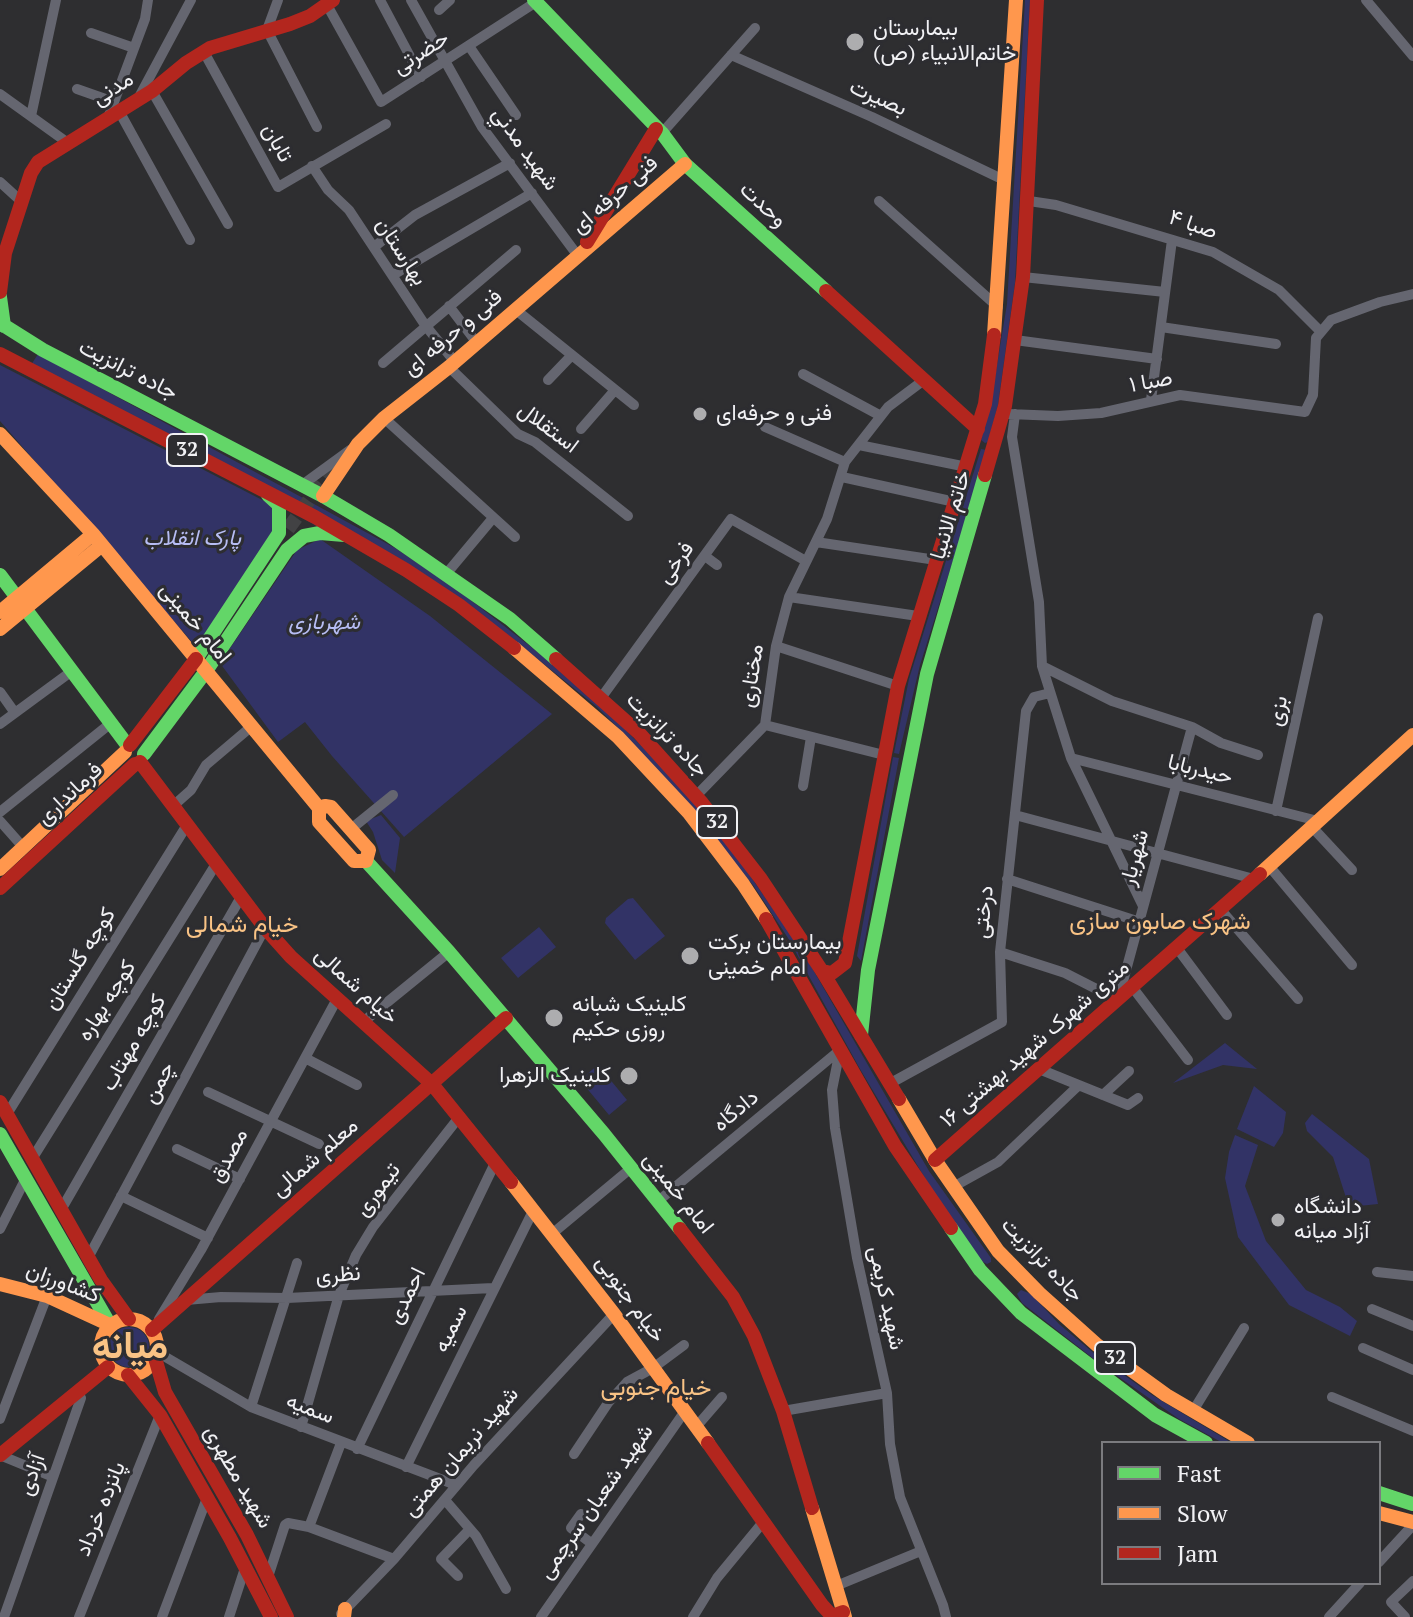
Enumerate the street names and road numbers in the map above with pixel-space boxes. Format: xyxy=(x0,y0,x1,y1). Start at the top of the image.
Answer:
street label: حضرتی xyxy=(388,25,454,81)
street label: مدنی xyxy=(87,66,139,112)
street label: بصيرت xyxy=(845,74,911,122)
street label: شهيد مدني xyxy=(486,102,564,196)
street label: تابان xyxy=(256,119,298,167)
street label: فنی حرفه ای xyxy=(566,150,664,240)
street label: وحدت xyxy=(734,176,792,234)
street label: صبا ۴ xyxy=(1165,204,1221,246)
street label: بهارستان xyxy=(369,213,433,291)
street label: فنی و حرفه ای xyxy=(398,284,508,382)
street label: جاده ترانزیت xyxy=(74,334,182,406)
street label: صبا ۱ xyxy=(1127,365,1175,399)
street label: استقلال xyxy=(512,397,584,459)
road number: 32 xyxy=(167,434,207,466)
street label: خاتم الانبیا xyxy=(925,467,977,563)
street label: فرخی xyxy=(652,537,700,589)
street label: امام خمینی xyxy=(153,577,237,669)
street label: مختاری xyxy=(734,642,770,710)
street label: جاده ترانزیت xyxy=(620,687,714,783)
street label: بزی xyxy=(1262,693,1294,729)
street label: حیدربابا xyxy=(1165,749,1235,791)
street label: فرمانداری xyxy=(32,757,108,831)
road number: 32 xyxy=(697,806,737,838)
street label: شهریار xyxy=(1115,827,1155,889)
street label: درختی xyxy=(968,884,1000,940)
street label: کوچه گلستان xyxy=(38,903,122,1015)
street label: خیام شمالی xyxy=(309,942,403,1030)
street label: ۱۶ متری شهرک شهيد بهشتی xyxy=(935,955,1135,1133)
street label: کوچه بهاره xyxy=(72,956,142,1046)
street label: کوچه مهتاب xyxy=(96,990,172,1096)
street label: چمن xyxy=(137,1058,181,1108)
street label: دادگاه xyxy=(708,1084,764,1138)
street label: معلم شمالی xyxy=(266,1113,364,1203)
street label: مصدق xyxy=(204,1124,254,1188)
street label: امام خمینی xyxy=(637,1147,719,1239)
street label: تیموری xyxy=(349,1158,407,1222)
street label: جاده ترانزیت xyxy=(995,1212,1089,1308)
street label: شهید کریمی xyxy=(862,1244,910,1352)
street label: خیام جنوبی xyxy=(589,1250,671,1348)
street label: کشاورزان xyxy=(22,1257,104,1309)
street label: نظری xyxy=(315,1260,361,1290)
street label: احمدی xyxy=(382,1263,432,1329)
street label: سميه xyxy=(428,1301,474,1357)
road number: 32 xyxy=(1095,1342,1135,1374)
street label: شهید نریمان همتی xyxy=(397,1382,525,1522)
street label: سمیه xyxy=(282,1388,338,1430)
street label: شهید شعبان سرچمی xyxy=(533,1419,659,1585)
street label: شهید مطهری xyxy=(198,1421,278,1533)
street label: آزادی xyxy=(13,1451,51,1499)
street label: پانزده خرداد xyxy=(70,1458,132,1560)

